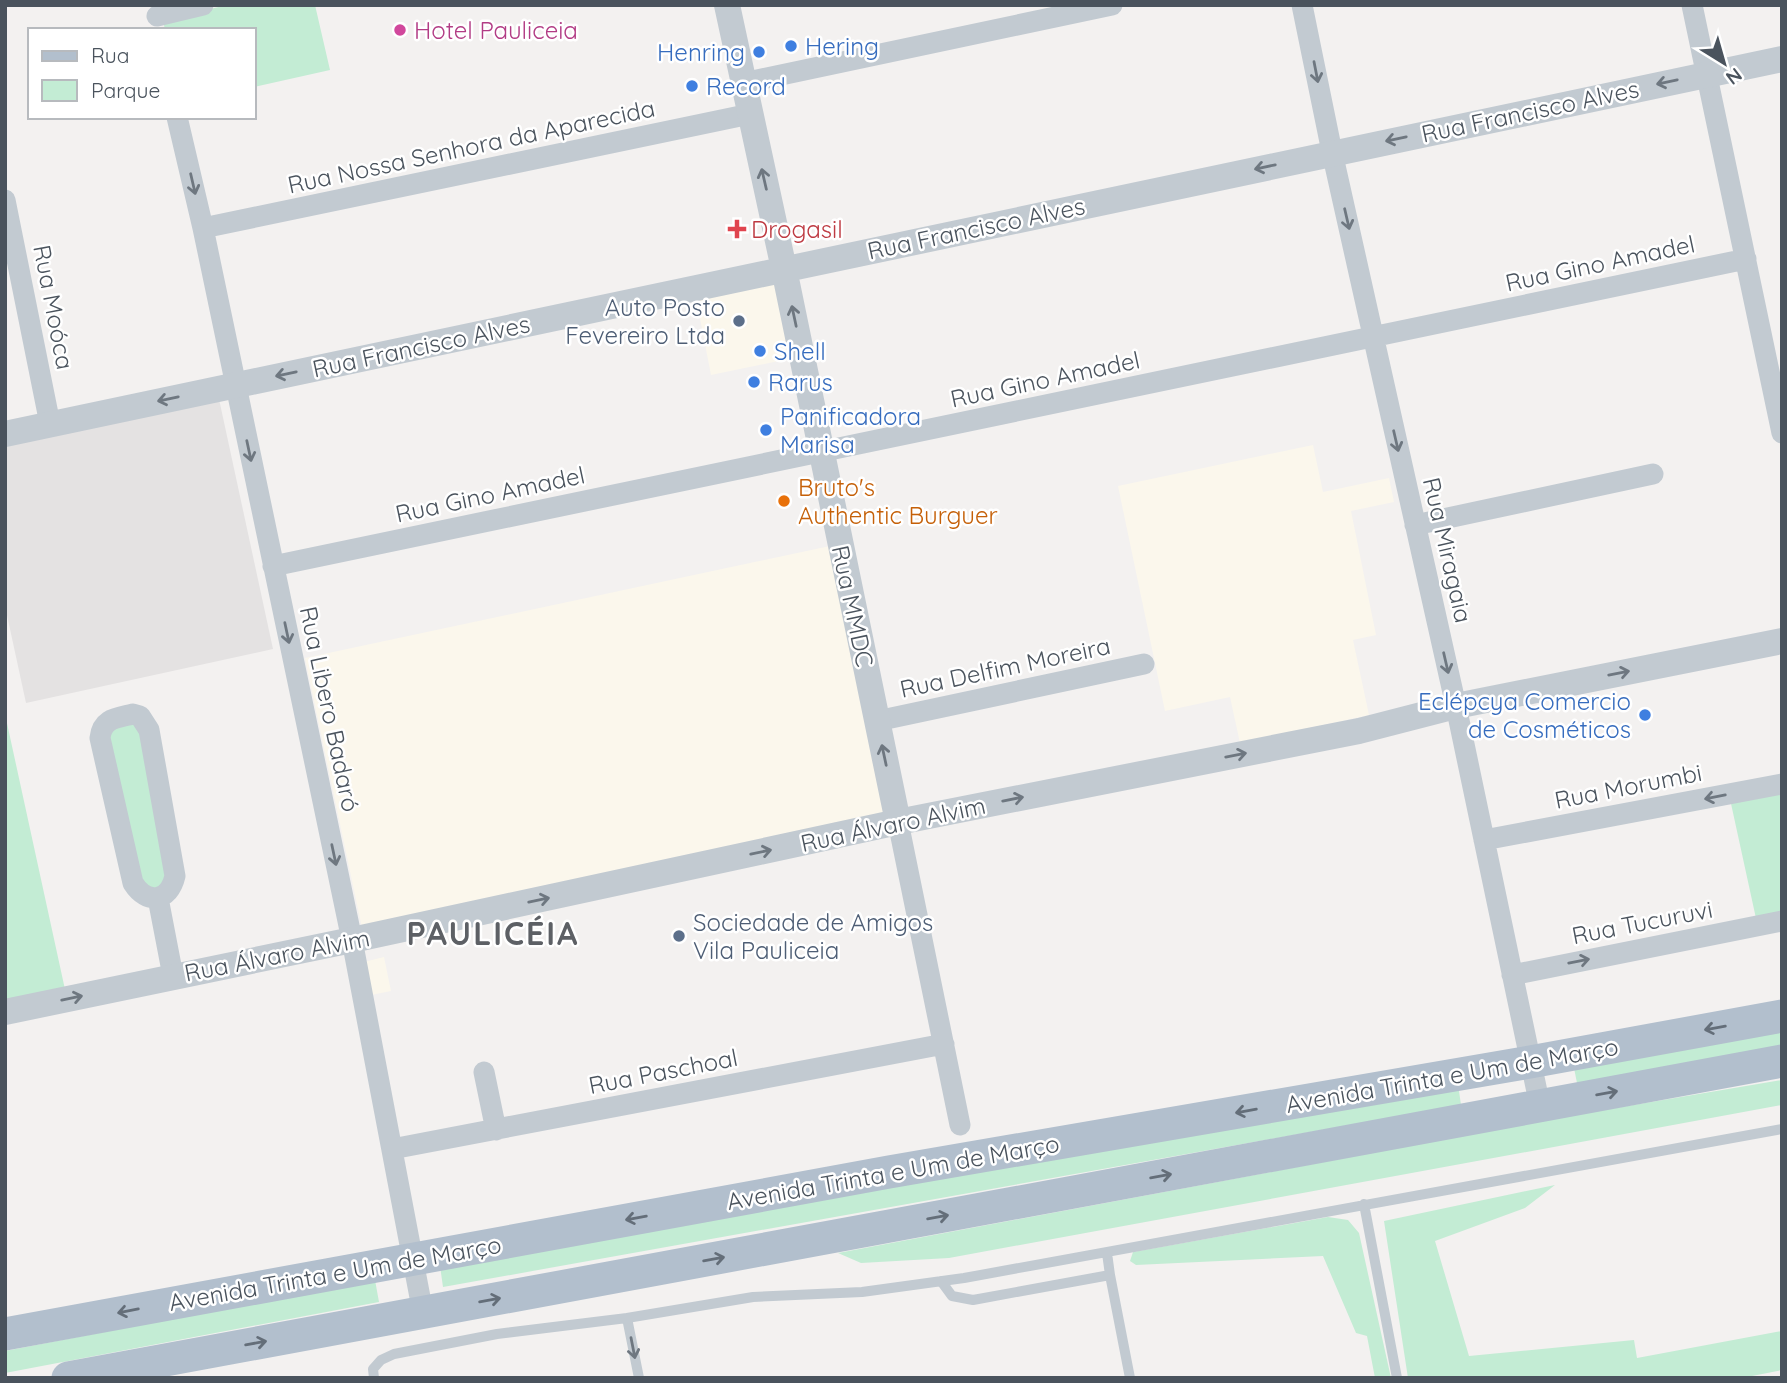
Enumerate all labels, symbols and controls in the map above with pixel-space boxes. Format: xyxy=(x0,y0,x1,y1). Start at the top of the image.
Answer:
place label: Hotel Pauliceia xyxy=(414,15,578,45)
marker: Hotel Pauliceia xyxy=(392,22,408,38)
legend xyxy=(28,28,256,119)
north arrow xyxy=(1689,28,1759,98)
place label: Hering xyxy=(805,31,879,61)
place label: Henring xyxy=(657,37,745,67)
marker: Hering xyxy=(783,38,799,54)
text: Rua xyxy=(91,42,130,68)
marker: Henring xyxy=(751,44,767,60)
one-way arrow xyxy=(1309,60,1323,83)
text: N xyxy=(1721,63,1747,90)
place label: Record xyxy=(706,71,786,101)
street label: Rua Francisco Alves xyxy=(1419,73,1641,149)
one-way arrow xyxy=(1656,76,1679,90)
text: Parque xyxy=(91,77,160,103)
marker: Record xyxy=(684,78,700,94)
street label: Rua Nossa Senhora da Aparecida xyxy=(285,92,657,200)
one-way arrow xyxy=(1385,133,1408,147)
one-way arrow xyxy=(1254,160,1277,174)
one-way arrow xyxy=(757,168,770,191)
one-way arrow xyxy=(186,172,200,195)
street label: Rua Francisco Alves xyxy=(865,190,1087,266)
one-way arrow xyxy=(1340,207,1354,230)
place label: Drogasil xyxy=(751,214,843,244)
marker: Drogasil xyxy=(729,221,745,237)
street label: Rua Gino Amadel xyxy=(1503,228,1697,298)
street label: Rua Moóca xyxy=(27,242,81,372)
place label: Auto Posto Fevereiro Ltda xyxy=(565,292,725,350)
one-way arrow xyxy=(786,305,800,328)
street label: Rua Francisco Alves xyxy=(310,308,532,384)
marker: Auto Posto Fevereiro Ltda xyxy=(731,313,747,329)
place label: Shell xyxy=(774,336,826,366)
marker: Shell xyxy=(752,343,768,359)
street label: Rua Gino Amadel xyxy=(948,344,1142,414)
one-way arrow xyxy=(275,367,298,381)
place label: Rarus xyxy=(768,367,833,397)
marker: Rarus xyxy=(746,374,762,390)
one-way arrow xyxy=(157,393,180,406)
place label: Panificadora Marisa xyxy=(780,401,921,459)
marker: Panificadora Marisa xyxy=(758,422,774,438)
one-way arrow xyxy=(1390,429,1404,452)
one-way arrow xyxy=(242,439,256,462)
street label: Rua Gino Amadel xyxy=(393,459,587,529)
place label: Bruto's Authentic Burguer xyxy=(798,472,998,530)
street label: Rua Miragaia xyxy=(1417,474,1479,626)
marker: Bruto's Authentic Burguer xyxy=(776,493,792,509)
street label: Rua MMDC xyxy=(826,543,880,669)
street label: Rua Libero Badaró xyxy=(294,603,366,815)
one-way arrow xyxy=(280,621,294,644)
street label: Rua Delfim Moreira xyxy=(897,630,1113,704)
one-way arrow xyxy=(1440,651,1454,674)
one-way arrow xyxy=(1607,666,1630,680)
place label: Eclépcya Comercio de Cosméticos xyxy=(1418,686,1631,744)
marker: Eclépcya Comercio de Cosméticos xyxy=(1637,707,1653,723)
one-way arrow xyxy=(876,744,890,767)
one-way arrow xyxy=(1224,748,1247,761)
street label: Rua Morumbi xyxy=(1552,757,1704,815)
street label: Rua Álvaro Alvim xyxy=(798,790,988,858)
one-way arrow xyxy=(1704,791,1727,804)
one-way arrow xyxy=(1001,792,1024,805)
one-way arrow xyxy=(328,843,342,866)
one-way arrow xyxy=(749,845,772,858)
one-way arrow xyxy=(527,893,550,906)
street label: Rua Tucuruvi xyxy=(1569,894,1715,950)
place label: Sociedade de Amigos Vila Pauliceia xyxy=(693,907,933,965)
district label: PAULICÉIA xyxy=(406,913,580,953)
street label: Rua Álvaro Alvim xyxy=(182,922,372,988)
marker: Sociedade de Amigos Vila Pauliceia xyxy=(671,928,687,944)
one-way arrow xyxy=(1567,954,1590,968)
one-way arrow xyxy=(60,991,83,1005)
one-way arrow xyxy=(1704,1022,1727,1035)
street label: Avenida Trinta e Um de Março xyxy=(1283,1031,1621,1119)
street label: Rua Paschoal xyxy=(586,1042,740,1100)
one-way arrow xyxy=(1595,1086,1618,1099)
one-way arrow xyxy=(1235,1105,1258,1118)
street label: Avenida Trinta e Um de Março xyxy=(724,1128,1062,1216)
one-way arrow xyxy=(1149,1169,1172,1182)
one-way arrow xyxy=(926,1210,949,1224)
one-way arrow xyxy=(625,1212,648,1225)
street label: Avenida Trinta e Um de Março xyxy=(166,1229,504,1317)
one-way arrow xyxy=(702,1252,725,1265)
one-way arrow xyxy=(478,1293,501,1306)
one-way arrow xyxy=(117,1305,140,1318)
one-way arrow xyxy=(244,1336,267,1349)
one-way arrow xyxy=(626,1336,640,1359)

